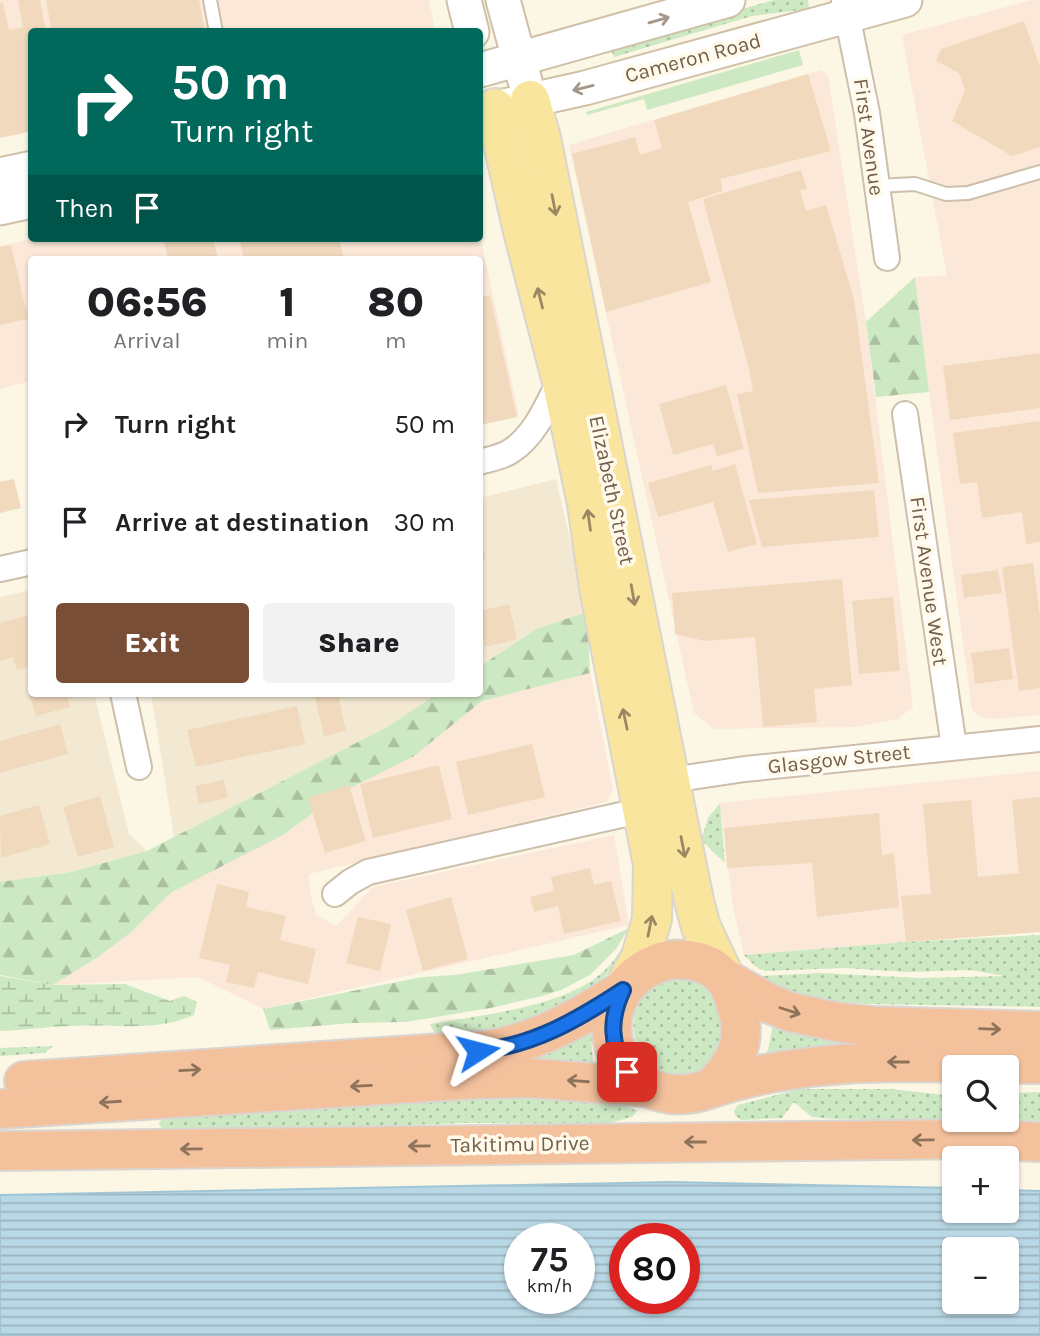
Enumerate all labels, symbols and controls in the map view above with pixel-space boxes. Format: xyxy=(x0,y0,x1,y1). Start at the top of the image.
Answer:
one-way arrow xyxy=(647,13,669,26)
street label: Cameron Road xyxy=(622,28,764,88)
text: 50 m xyxy=(171,54,289,111)
icon: right xyxy=(56,56,147,147)
street label: First Avenue xyxy=(849,77,889,197)
one-way arrow xyxy=(572,82,595,95)
text: Turn right xyxy=(171,113,313,150)
icon: arrive xyxy=(128,189,166,227)
text: Then xyxy=(56,193,114,224)
one-way arrow xyxy=(548,193,562,216)
text: 06:56 xyxy=(87,277,207,327)
text: 1 xyxy=(279,277,295,327)
text: 80 xyxy=(367,277,424,327)
one-way arrow xyxy=(533,287,546,310)
text: Arrival xyxy=(113,327,181,354)
text: min xyxy=(266,327,308,354)
text: m xyxy=(385,327,407,354)
icon: right xyxy=(56,405,94,443)
text: Turn right xyxy=(115,409,236,440)
text: 50 m xyxy=(394,409,455,440)
street label: Elizabeth Street xyxy=(584,413,640,567)
street label: First Avenue West xyxy=(905,495,953,667)
icon: arrive xyxy=(56,503,94,541)
text: Arrive at destination xyxy=(115,507,369,538)
text: 30 m xyxy=(394,507,455,538)
one-way arrow xyxy=(583,509,596,532)
one-way arrow xyxy=(627,583,640,606)
button: Exit xyxy=(56,603,249,683)
button: Share xyxy=(263,603,455,683)
one-way arrow xyxy=(618,708,632,731)
street label: Glasgow Street xyxy=(767,740,912,778)
one-way arrow xyxy=(677,835,690,858)
one-way arrow xyxy=(644,915,657,938)
one-way arrow xyxy=(779,1005,801,1018)
position arrow xyxy=(441,1014,515,1088)
one-way arrow xyxy=(978,1023,1001,1036)
pin xyxy=(597,1042,657,1102)
icon: arrive xyxy=(608,1053,646,1091)
one-way arrow xyxy=(887,1055,910,1069)
map controls xyxy=(942,1055,1019,1314)
button: search xyxy=(942,1055,1019,1132)
one-way arrow xyxy=(179,1063,202,1076)
one-way arrow xyxy=(568,1074,590,1087)
one-way arrow xyxy=(350,1080,373,1093)
one-way arrow xyxy=(99,1096,121,1109)
street label: Takitimu Drive xyxy=(450,1131,590,1157)
one-way arrow xyxy=(912,1133,935,1147)
one-way arrow xyxy=(684,1135,707,1149)
one-way arrow xyxy=(408,1140,431,1153)
one-way arrow xyxy=(180,1142,203,1156)
button: + xyxy=(942,1146,1019,1223)
speed limit sign: 80 xyxy=(609,1223,700,1314)
button: − xyxy=(942,1237,1019,1314)
text: 75 xyxy=(531,1239,568,1280)
text: km/h xyxy=(527,1275,572,1297)

